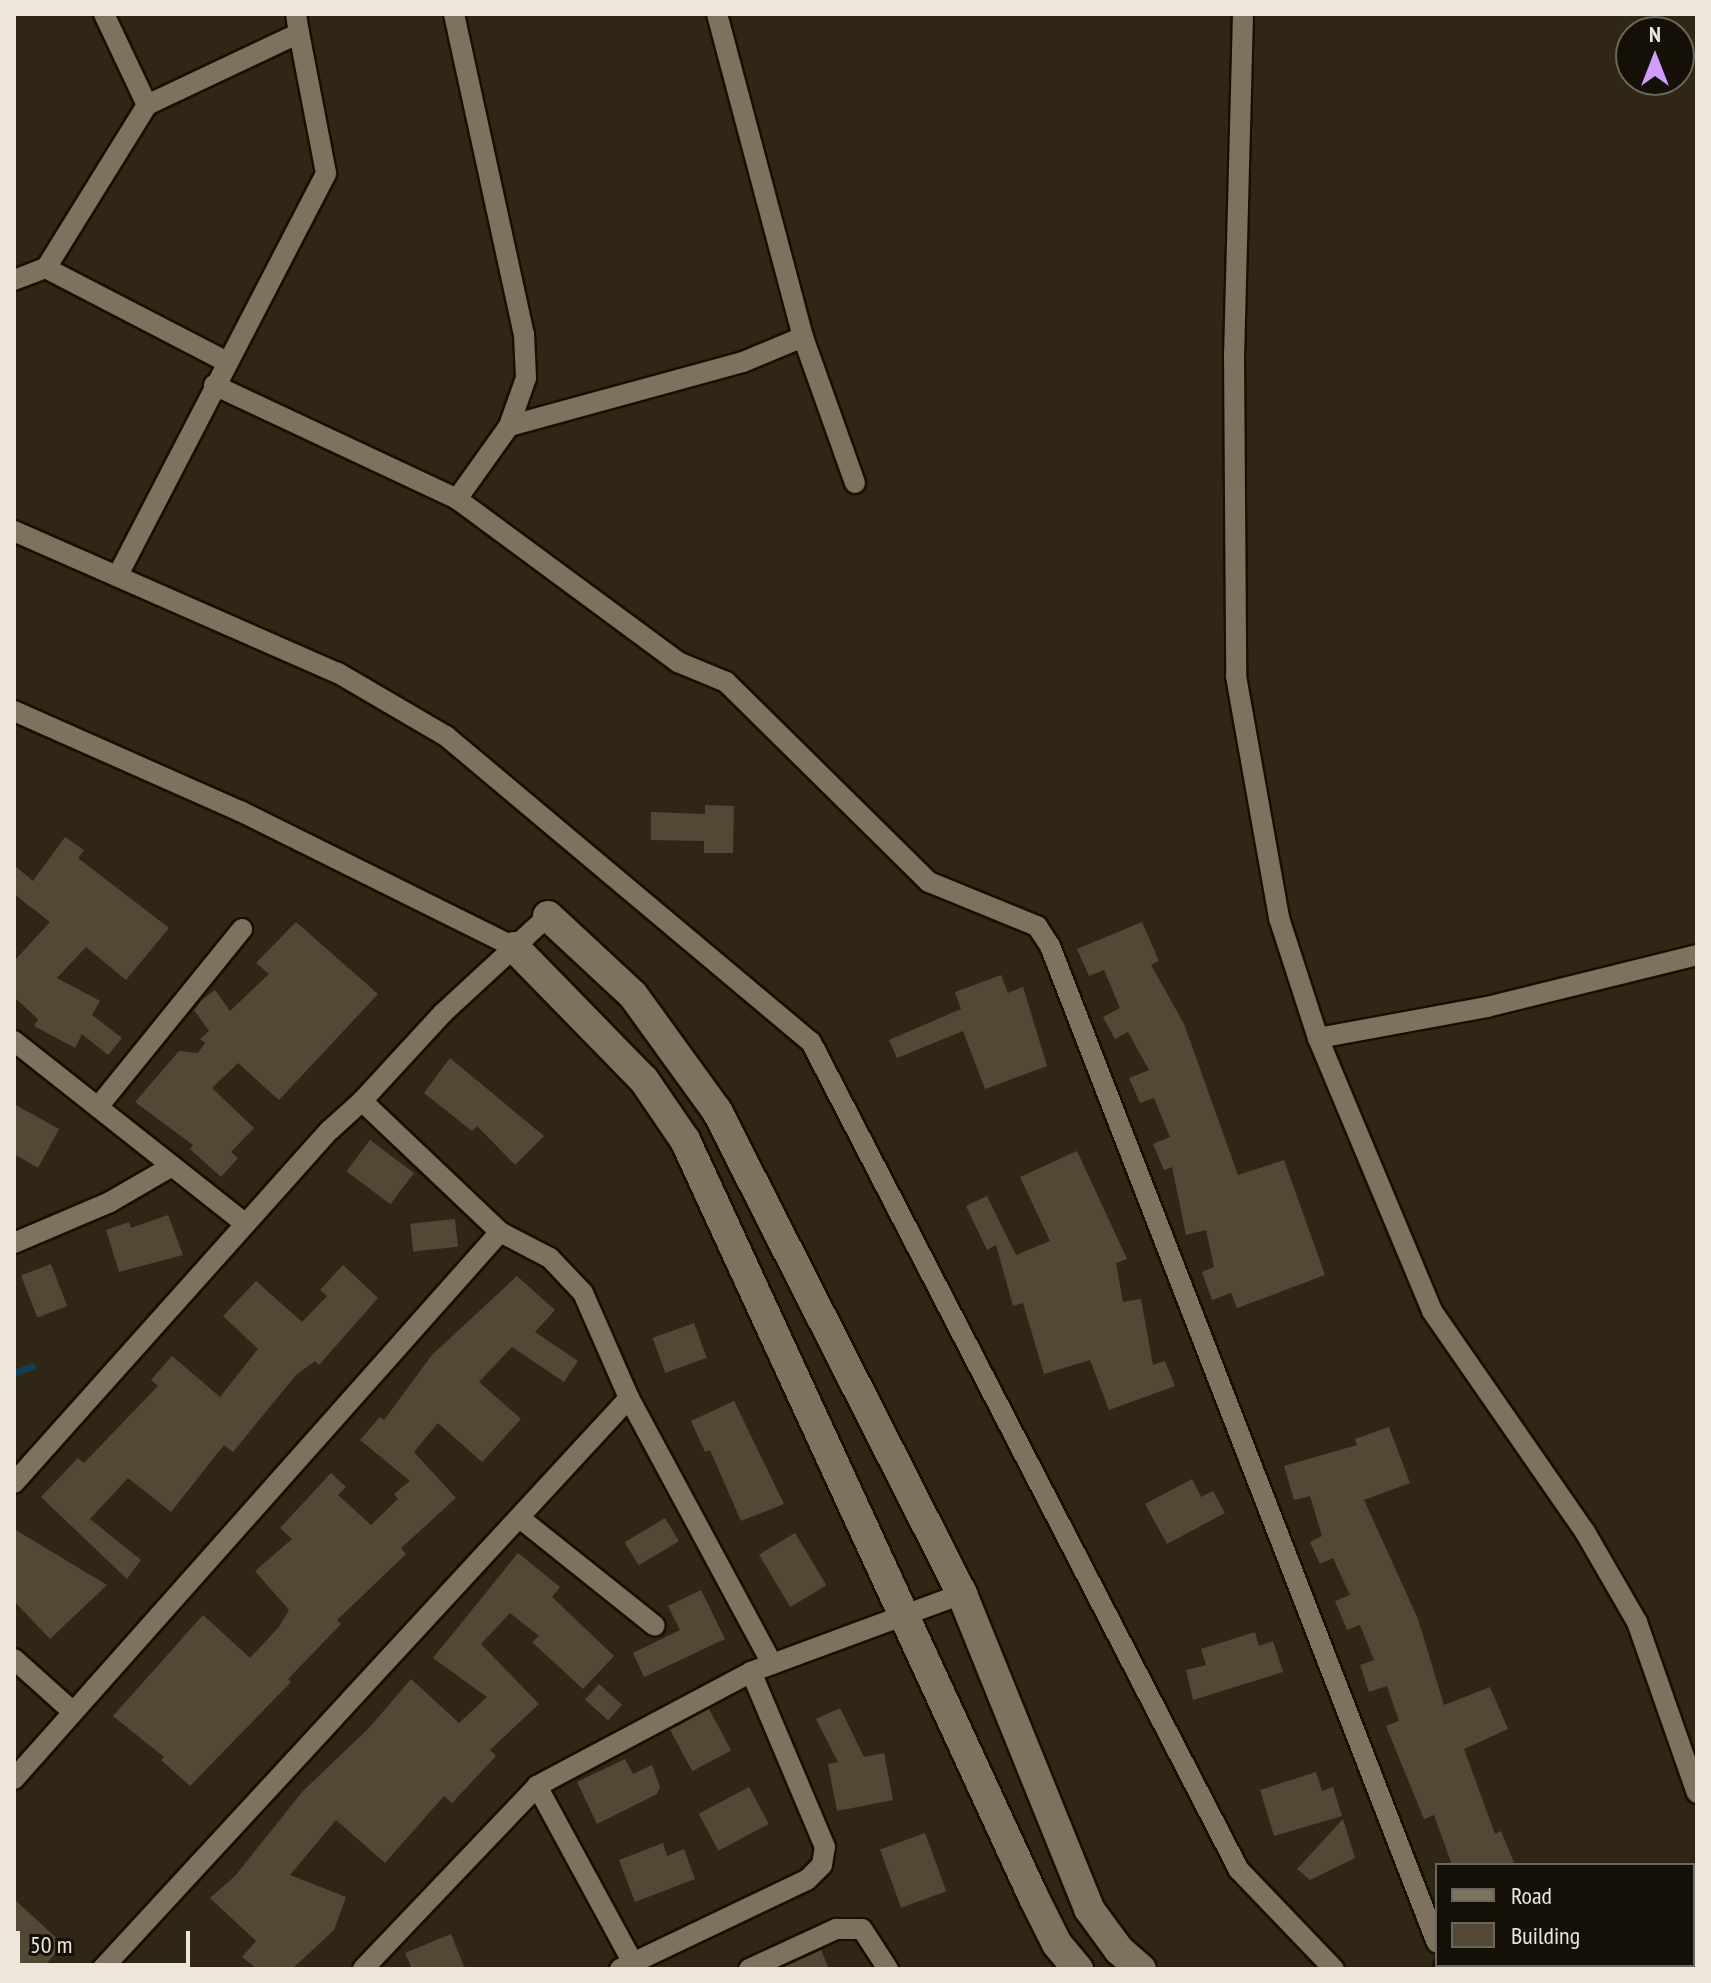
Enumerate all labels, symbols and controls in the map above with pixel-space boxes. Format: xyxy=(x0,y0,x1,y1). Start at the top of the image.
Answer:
north arrow xyxy=(1615,16,1695,96)
text: N xyxy=(1649,20,1661,48)
legend xyxy=(1435,1863,1695,1967)
text: Road xyxy=(1511,1880,1552,1911)
scale bar xyxy=(20,1915,194,1965)
text: Building xyxy=(1511,1920,1580,1951)
text: 50 m xyxy=(30,1929,72,1960)

